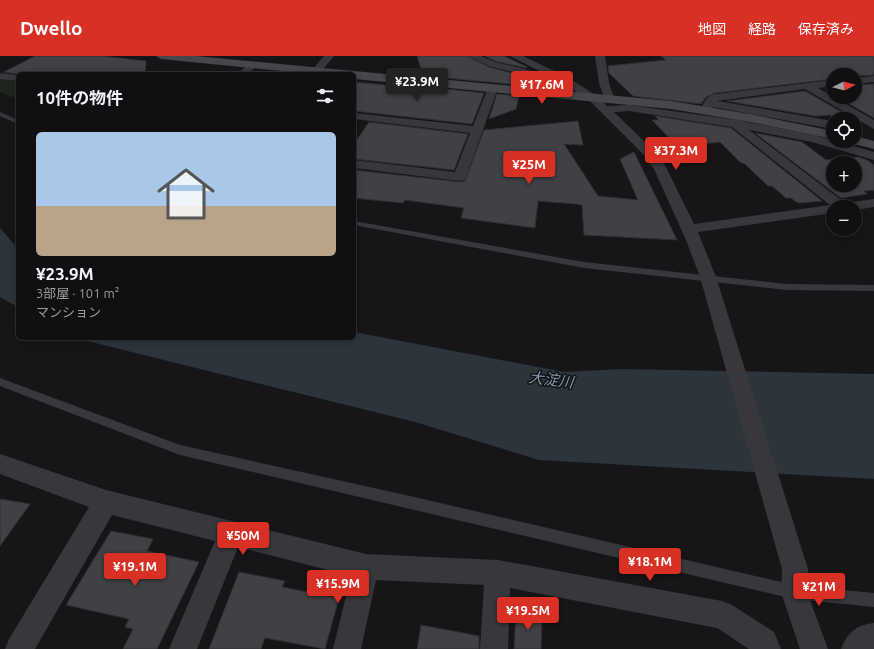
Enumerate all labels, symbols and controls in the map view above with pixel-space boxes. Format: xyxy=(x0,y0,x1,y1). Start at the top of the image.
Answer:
text: Dwello xyxy=(20,17,82,39)
text: 地図 xyxy=(698,21,726,37)
text: 経路 xyxy=(748,21,776,37)
text: 保存済み xyxy=(798,21,854,37)
pin: ¥23.9M xyxy=(384,68,450,102)
north arrow xyxy=(826,68,862,104)
map controls xyxy=(826,68,862,236)
pin: ¥17.6M xyxy=(509,71,575,105)
text: ¥23.9M xyxy=(395,74,439,88)
text: ¥17.6M xyxy=(520,77,564,91)
icon: filters xyxy=(314,85,336,107)
text: 10件の物件 xyxy=(36,88,123,107)
button: locate xyxy=(826,112,862,148)
pin: ¥37.3M xyxy=(643,137,709,171)
text: ¥37.3M xyxy=(654,143,698,157)
pin: ¥25M xyxy=(505,151,553,185)
button: + xyxy=(826,156,862,192)
text: ¥25M xyxy=(512,157,546,171)
icon: home xyxy=(150,158,222,230)
button: − xyxy=(826,200,862,236)
text: ¥23.9M xyxy=(36,264,94,283)
text: 3部屋 · 101 m² xyxy=(36,286,119,300)
text: マンション xyxy=(36,305,101,319)
water label: 大淀川 xyxy=(528,368,576,391)
pin: ¥50M xyxy=(219,522,267,556)
text: ¥50M xyxy=(226,528,260,542)
pin: ¥18.1M xyxy=(617,548,683,582)
pin: ¥19.1M xyxy=(102,553,168,587)
text: ¥18.1M xyxy=(628,554,672,568)
text: ¥19.1M xyxy=(113,559,157,573)
pin: ¥15.9M xyxy=(305,570,371,604)
pin: ¥21M xyxy=(795,573,843,607)
text: ¥15.9M xyxy=(316,576,360,590)
text: ¥21M xyxy=(802,579,836,593)
pin: ¥19.5M xyxy=(495,597,561,631)
text: ¥19.5M xyxy=(506,603,550,617)

